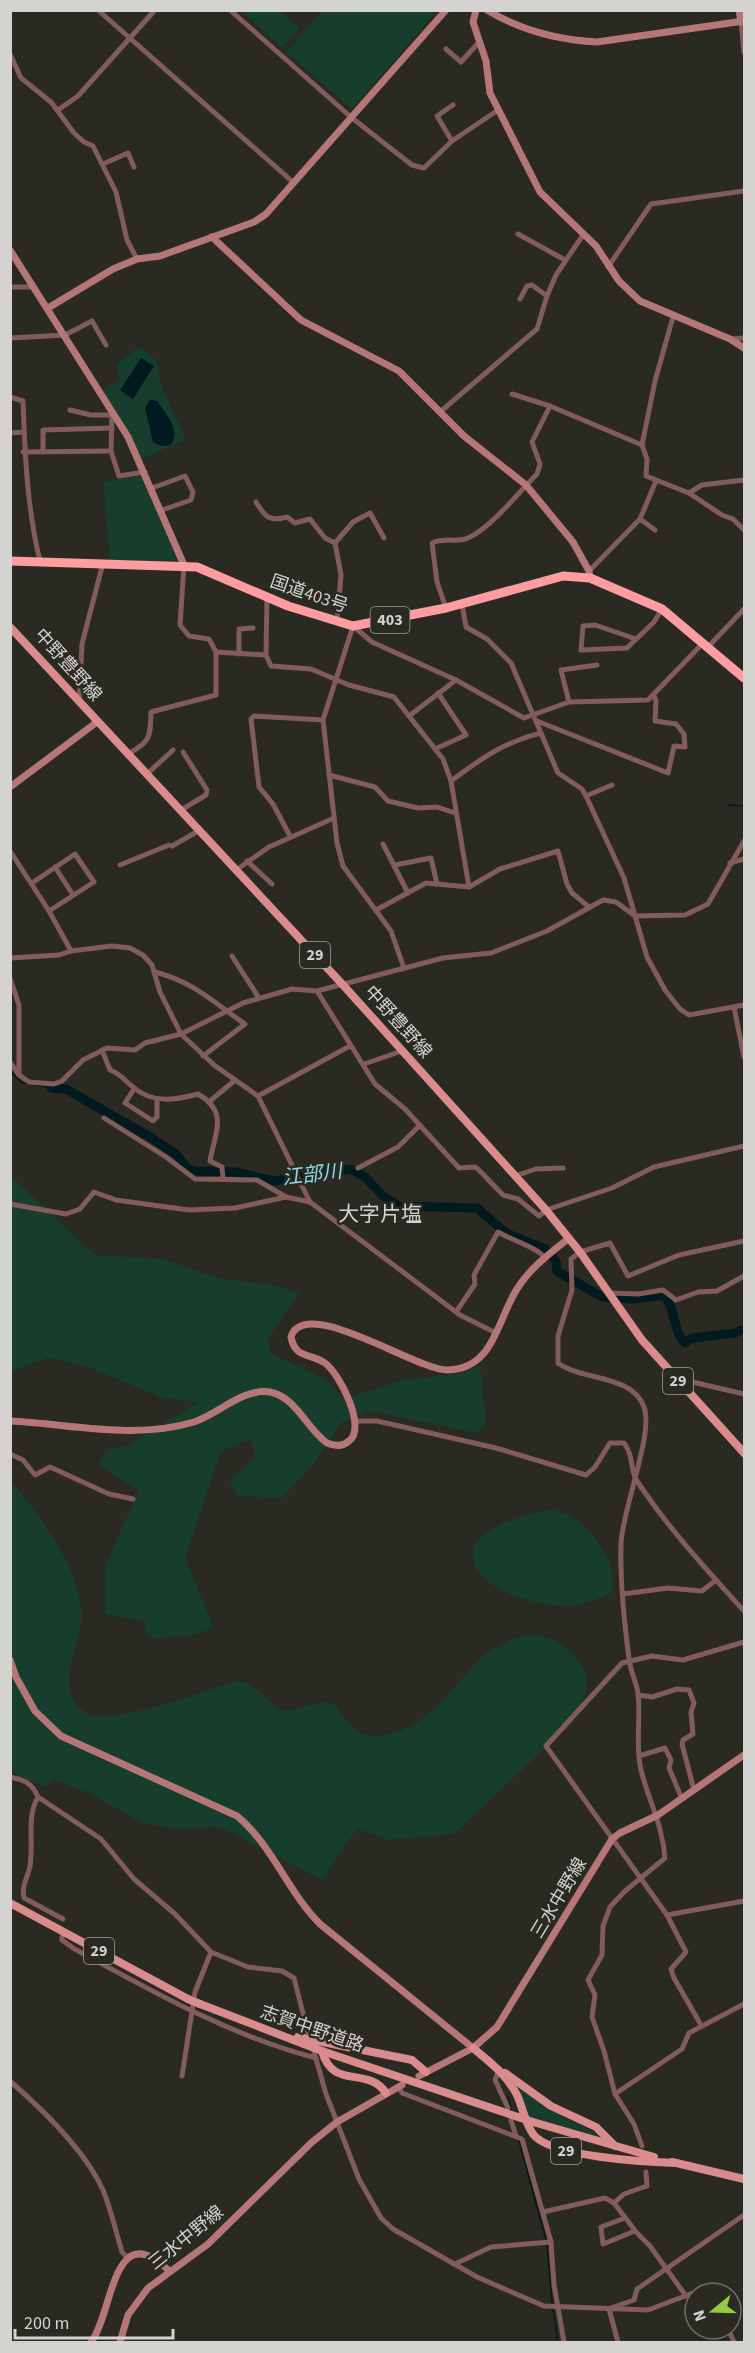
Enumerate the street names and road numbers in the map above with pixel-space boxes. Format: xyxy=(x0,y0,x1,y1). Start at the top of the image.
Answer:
street label: 国道403号 xyxy=(267,569,351,619)
road number: 403 xyxy=(370,607,410,633)
street label: 中野豊野線 xyxy=(29,623,107,707)
road number: 29 xyxy=(300,942,330,968)
street label: 中野豊野線 xyxy=(359,980,437,1064)
road number: 29 xyxy=(663,1368,693,1394)
street label: 三水中野線 xyxy=(525,1853,593,1943)
road number: 29 xyxy=(84,1938,114,1964)
street label: 志賀中野道路 xyxy=(257,2000,367,2058)
road number: 29 xyxy=(551,2138,581,2164)
street label: 三水中野線 xyxy=(143,2200,229,2276)

